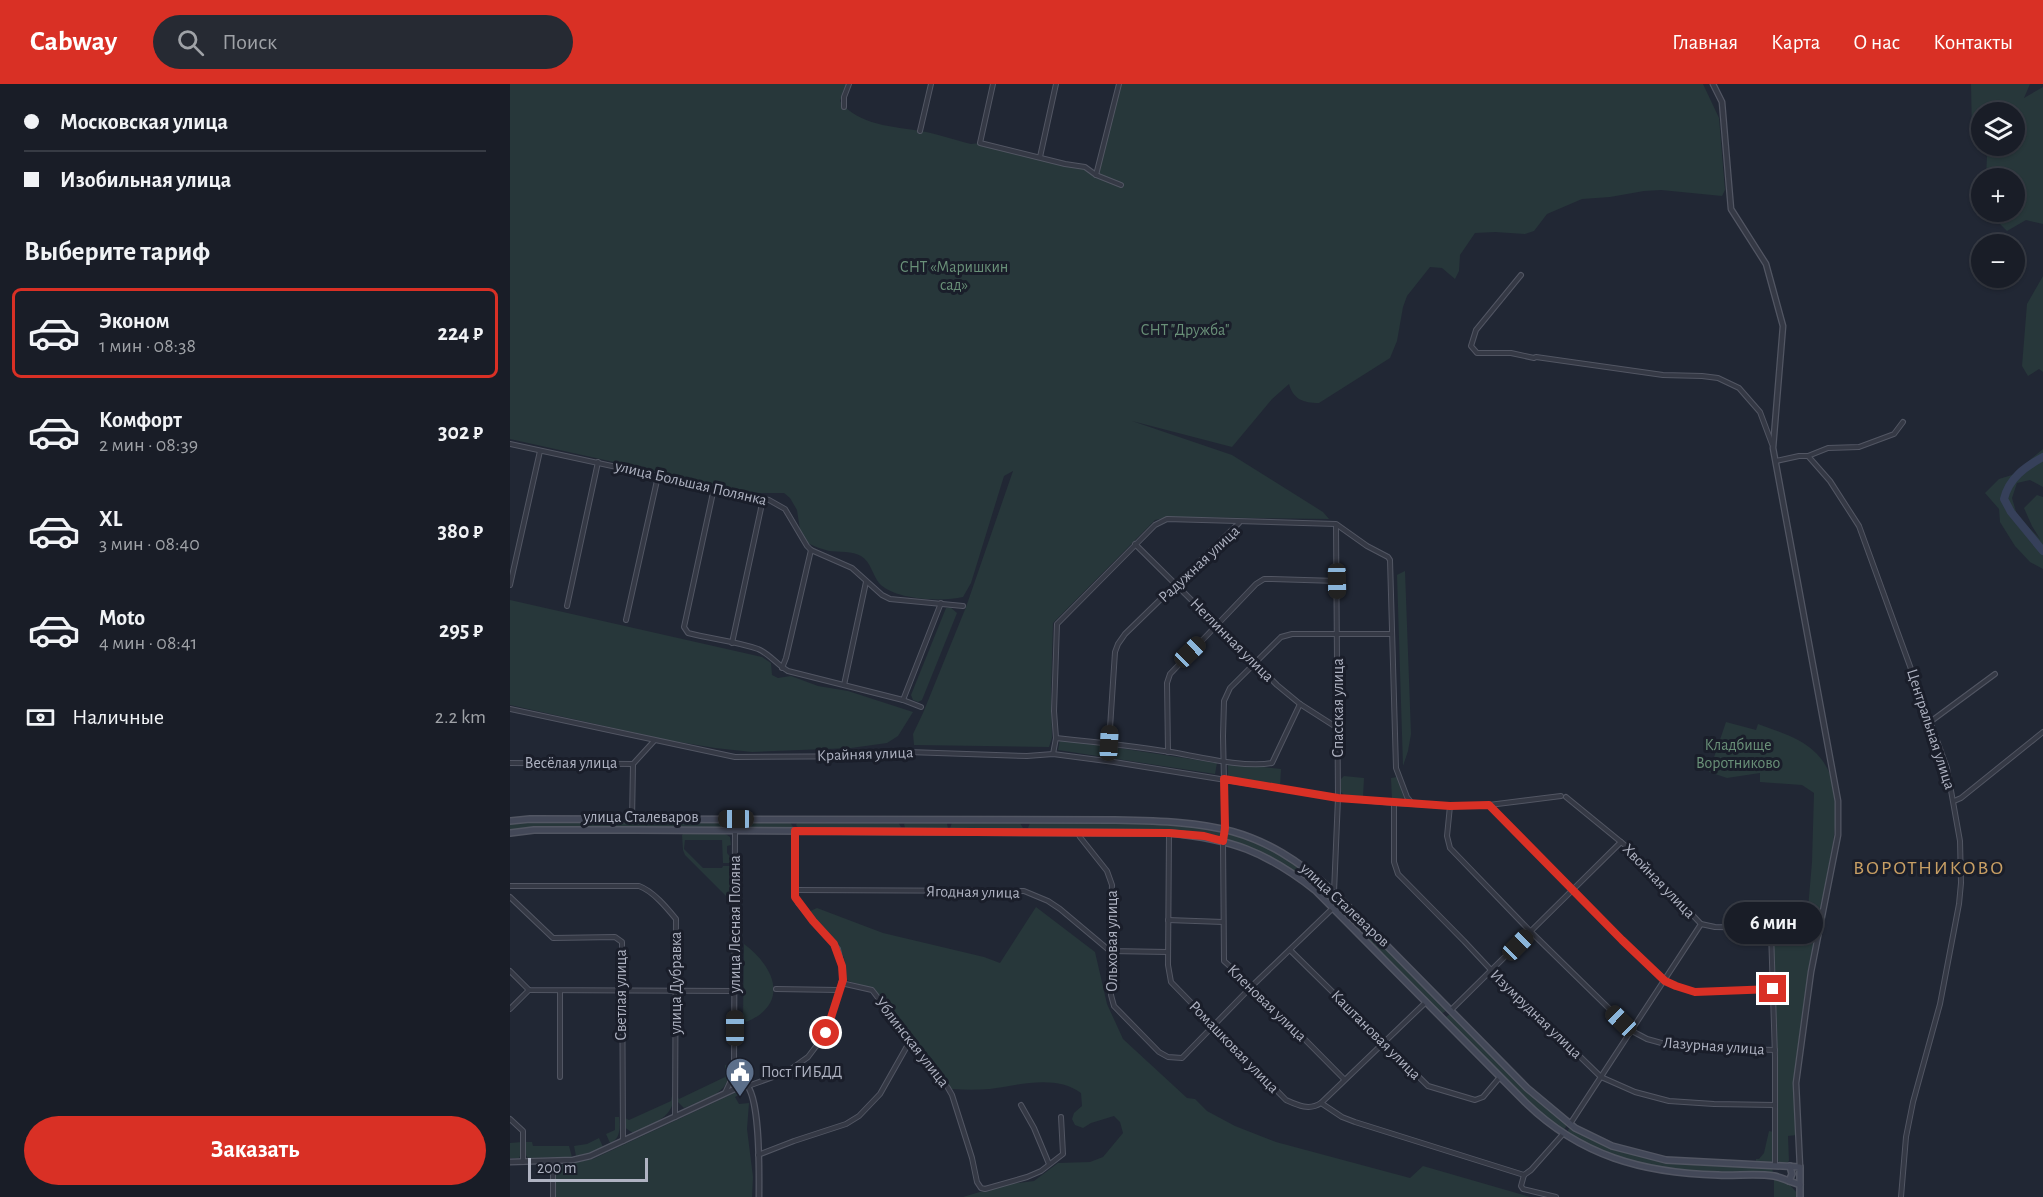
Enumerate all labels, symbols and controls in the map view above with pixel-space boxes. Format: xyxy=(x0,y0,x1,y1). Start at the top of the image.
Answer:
search box xyxy=(153,15,573,69)
icon: search xyxy=(174,26,207,59)
text: Cabway xyxy=(30,28,117,56)
text: Поиск xyxy=(222,31,277,53)
text: Главная xyxy=(1672,32,1738,53)
text: Карта xyxy=(1771,32,1820,53)
text: О нас xyxy=(1853,32,1900,53)
text: Контакты xyxy=(1933,32,2013,53)
map controls xyxy=(1971,102,2025,288)
button: layers xyxy=(1971,102,2025,156)
text: Московская улица xyxy=(60,111,228,133)
button: + xyxy=(1971,168,2025,222)
text: Изобильная улица xyxy=(60,169,231,191)
button: − xyxy=(1971,234,2025,288)
text: Выберите тариф xyxy=(24,238,210,265)
park label: СНТ «Маришкин сад» xyxy=(900,259,1008,293)
icon: car xyxy=(27,306,81,360)
text: Эконом xyxy=(99,310,170,332)
text: 224 ₽ xyxy=(438,322,483,344)
park label: СНТ "Дружба" xyxy=(1141,322,1230,339)
text: 1 мин · 08:38 xyxy=(99,336,196,356)
icon: car xyxy=(27,405,81,459)
text: Комфорт xyxy=(99,409,182,431)
text: 302 ₽ xyxy=(438,421,483,443)
text: 2 мин · 08:39 xyxy=(99,435,198,455)
street label: улица Большая Полянка xyxy=(612,458,768,509)
icon: car xyxy=(27,504,81,558)
text: XL xyxy=(99,508,122,530)
text: 380 ₽ xyxy=(438,520,483,542)
street label: Радужная улица xyxy=(1155,523,1243,606)
text: 3 мин · 08:40 xyxy=(99,534,200,554)
car xyxy=(1328,563,1346,599)
street label: Неглинная улица xyxy=(1186,595,1277,686)
icon: car xyxy=(27,603,81,657)
text: Moto xyxy=(99,607,145,629)
text: 295 ₽ xyxy=(439,619,483,641)
text: 4 мин · 08:41 xyxy=(99,633,197,653)
car xyxy=(1171,633,1209,671)
street label: Спасская улица xyxy=(1330,658,1347,758)
street label: Центральная улица xyxy=(1903,667,1958,792)
icon: cash xyxy=(24,701,57,734)
text: Наличные xyxy=(72,706,164,728)
text: 2.2 km xyxy=(435,707,486,727)
car xyxy=(1099,725,1119,761)
park label: Кладбище Воротниково xyxy=(1696,737,1781,771)
street label: Крайняя улица xyxy=(816,744,914,765)
street label: Весёлая улица xyxy=(525,755,617,772)
street label: улица Сталеваров xyxy=(582,809,699,826)
car xyxy=(718,810,754,828)
street label: Хвойная улица xyxy=(1619,841,1698,922)
street label: улица Лесная Поляна xyxy=(727,855,744,994)
district label: ВОРОТНИКОВО xyxy=(1853,858,2005,878)
street label: улица Сталеваров xyxy=(1296,859,1393,951)
street label: Ягодная улица xyxy=(926,883,1020,902)
street label: Ольховая улица xyxy=(1104,890,1121,992)
callout: 6 мин xyxy=(1724,902,1822,944)
text: 6 мин xyxy=(1750,913,1797,933)
car xyxy=(1499,926,1537,964)
street label: улица Дубравка xyxy=(668,932,685,1035)
street label: Светлая улица xyxy=(613,949,630,1041)
street label: Кленовая улица xyxy=(1224,961,1310,1045)
street label: Изумрудная улица xyxy=(1486,966,1585,1062)
route end xyxy=(1759,975,1786,1002)
street label: Каштановая улица xyxy=(1327,987,1424,1084)
street label: Ублинская улица xyxy=(871,994,952,1091)
street label: Ромашковая улица xyxy=(1185,998,1282,1097)
car xyxy=(1602,1002,1640,1040)
car xyxy=(726,1010,744,1046)
route start xyxy=(812,1019,839,1046)
street label: Лазурная улица xyxy=(1663,1034,1765,1059)
public building icon: Пост ГИБДД xyxy=(724,1056,756,1098)
place label: Пост ГИБДД xyxy=(761,1064,843,1080)
button: Заказать xyxy=(24,1116,486,1185)
scale bar xyxy=(528,1155,648,1182)
text: 200 m xyxy=(537,1160,577,1176)

